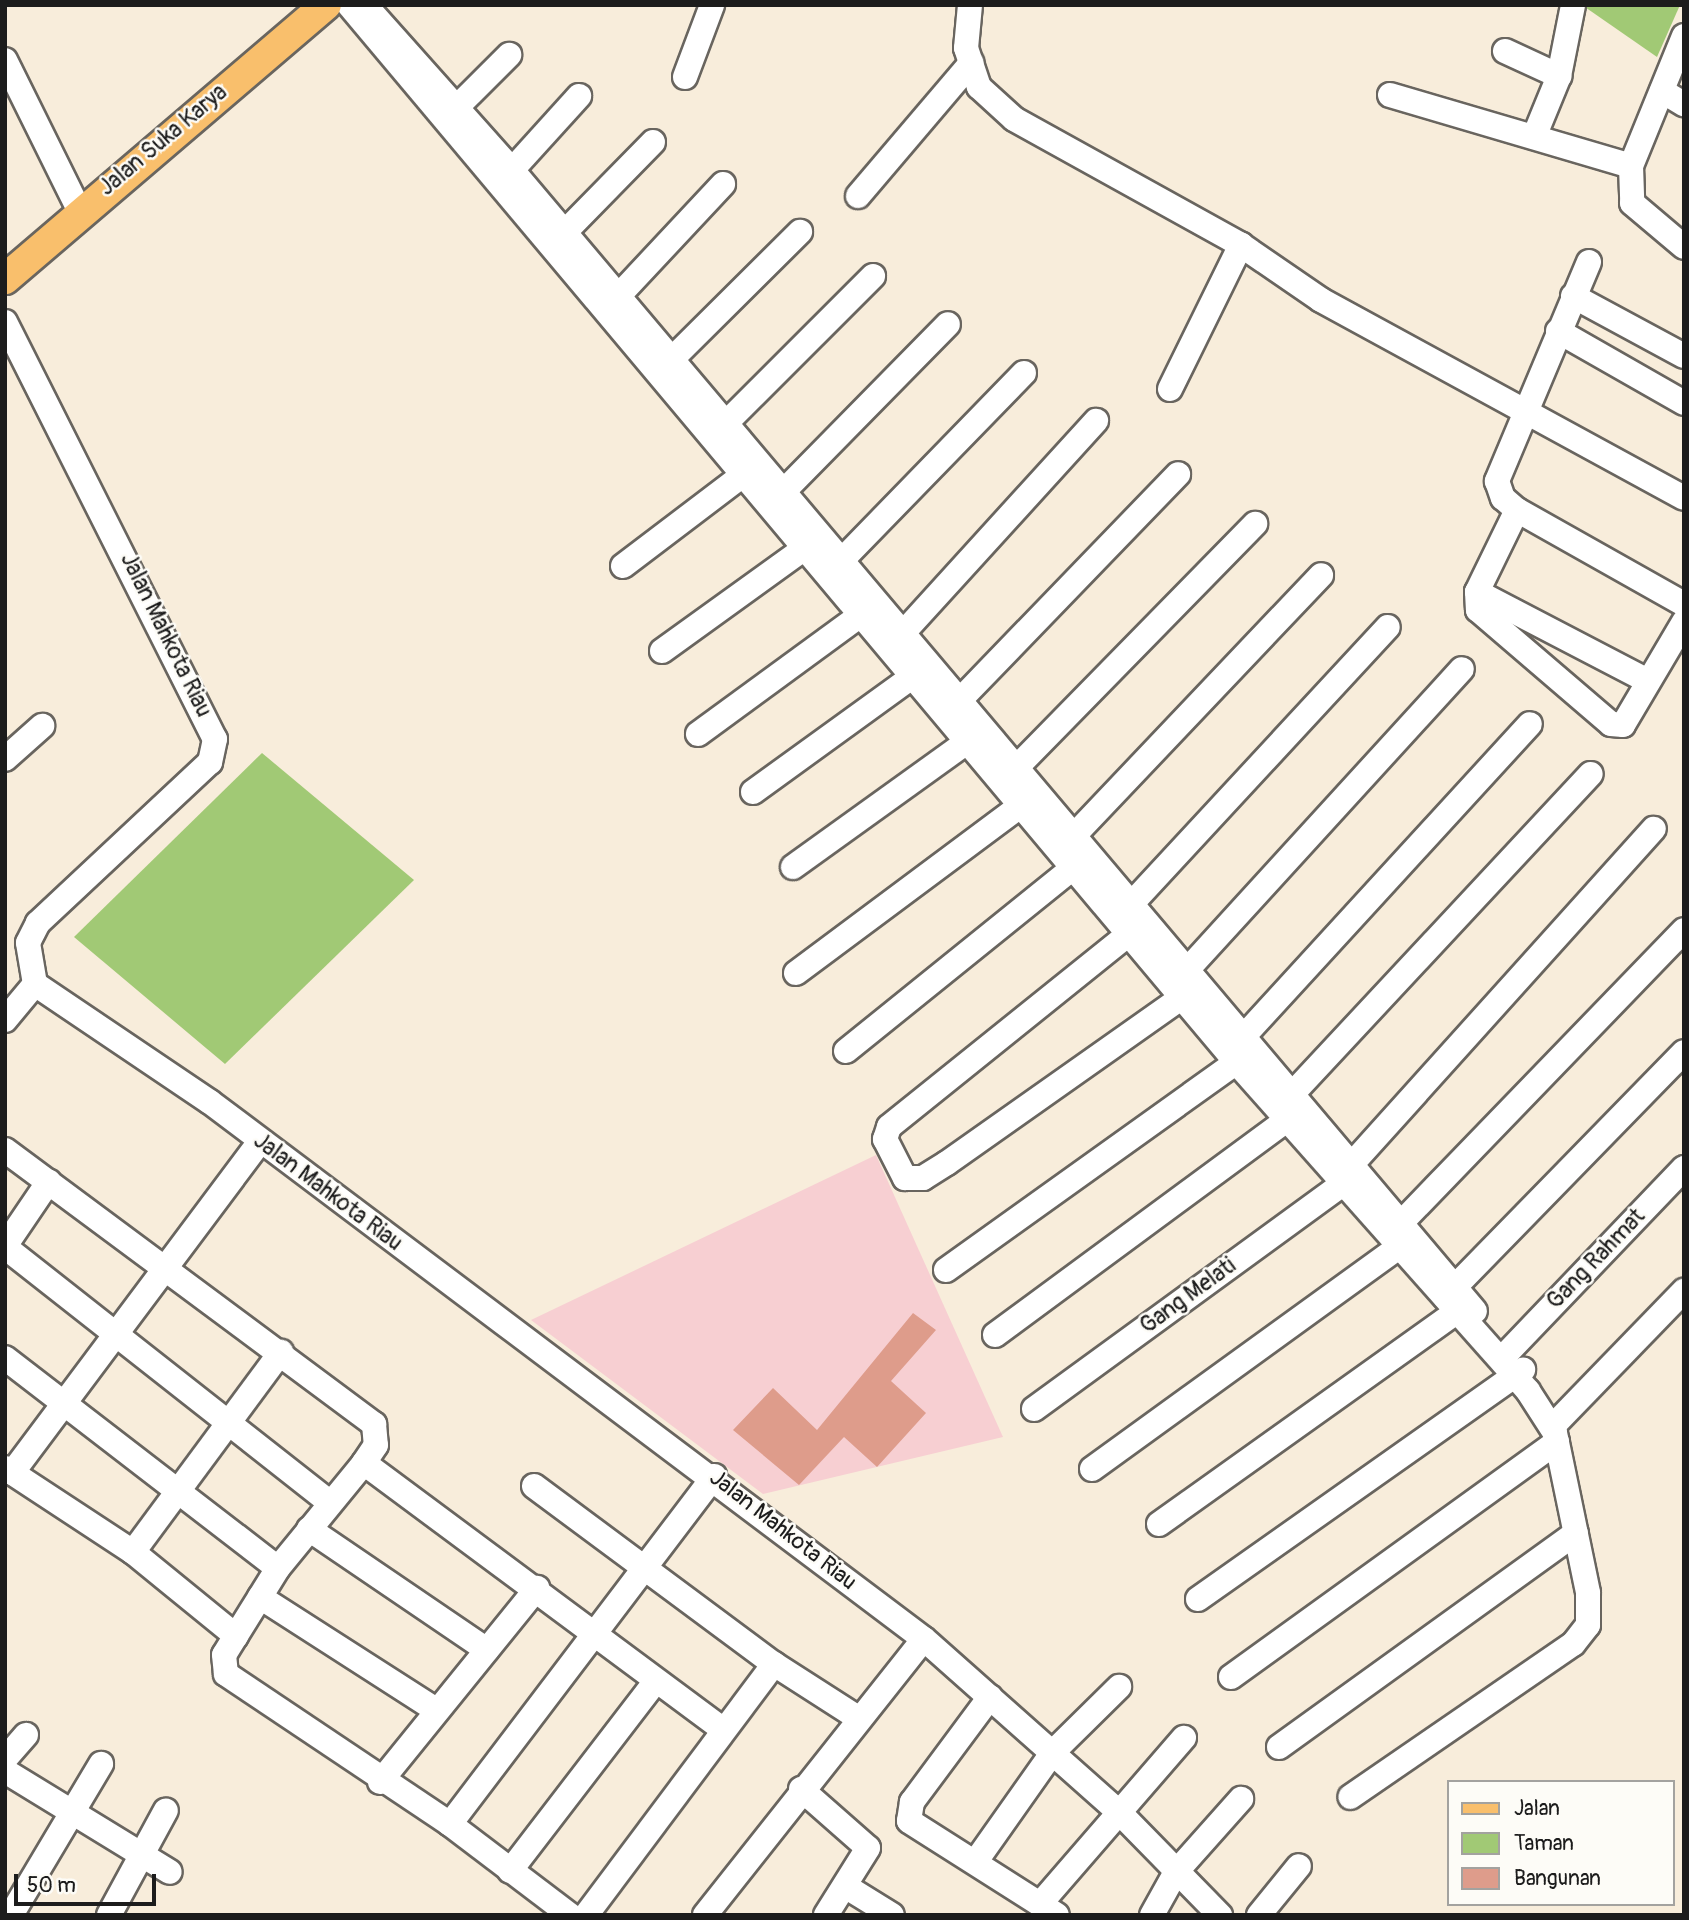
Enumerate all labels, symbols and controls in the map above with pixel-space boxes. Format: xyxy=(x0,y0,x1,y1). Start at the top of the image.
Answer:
street label: Jalan Suka Karya xyxy=(93,78,233,202)
street label: Jalan Mahkota Riau xyxy=(114,548,218,722)
street label: Jalan Mahkota Riau xyxy=(248,1127,408,1257)
street label: Gang Rahmat xyxy=(1541,1203,1651,1315)
street label: Gang Melati xyxy=(1135,1252,1241,1340)
street label: Jalan Mahkota Riau xyxy=(704,1464,862,1596)
legend xyxy=(1448,1780,1675,1906)
text: Jalan xyxy=(1514,1795,1560,1822)
text: Taman xyxy=(1514,1830,1574,1857)
scale bar xyxy=(18,1860,159,1904)
text: Bangunan xyxy=(1514,1865,1601,1892)
text: 50 m xyxy=(27,1872,76,1899)

